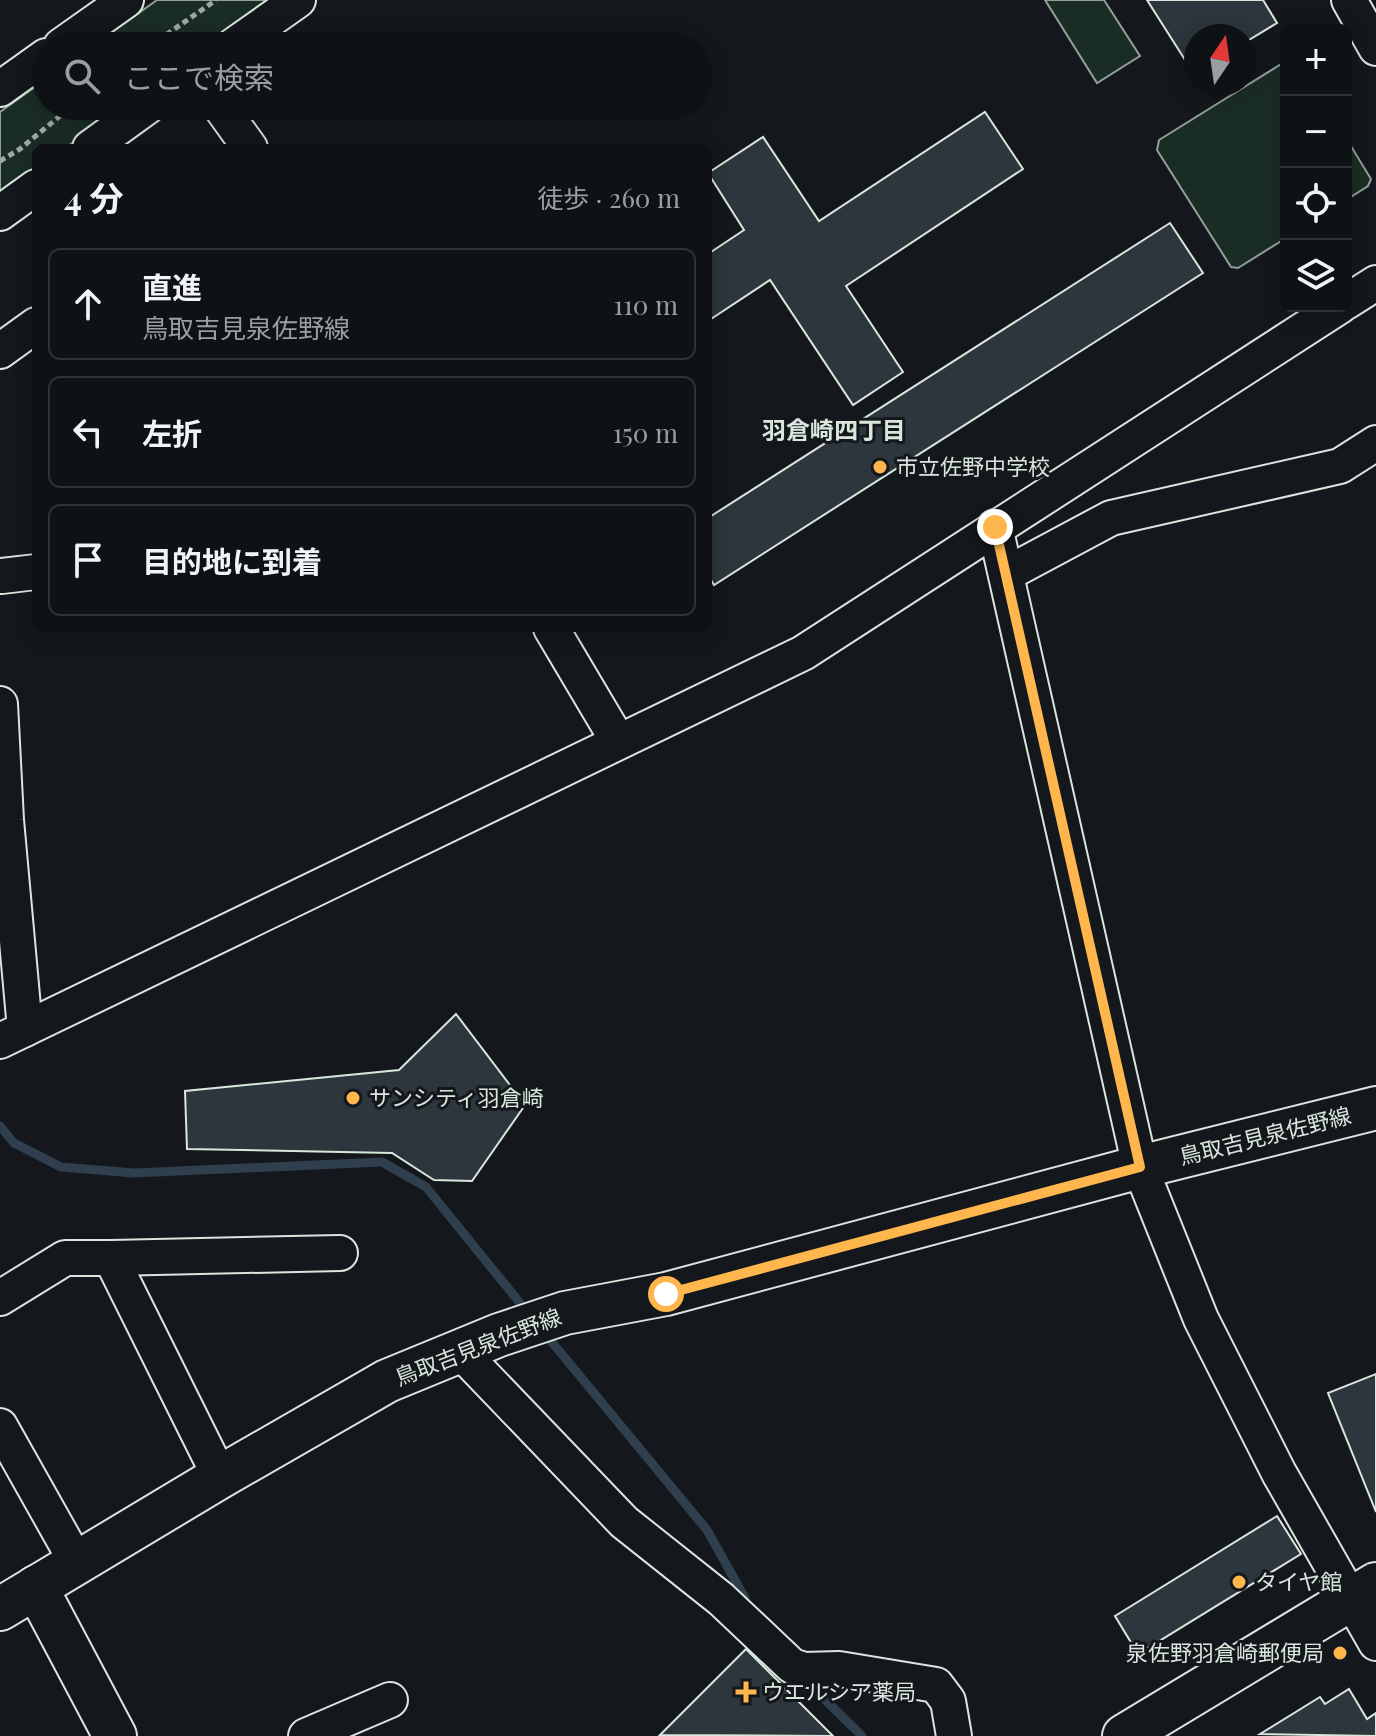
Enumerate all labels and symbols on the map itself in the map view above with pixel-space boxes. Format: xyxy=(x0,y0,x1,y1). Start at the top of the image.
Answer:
north arrow xyxy=(1184,24,1256,96)
district label: 羽倉崎四丁目 xyxy=(762,413,906,445)
place label: 市立佐野中学校 xyxy=(896,451,1050,481)
marker: 市立佐野中学校 xyxy=(871,458,889,476)
route end xyxy=(977,509,1013,545)
place label: サンシティ羽倉崎 xyxy=(369,1082,544,1112)
marker: サンシティ羽倉崎 xyxy=(344,1089,362,1107)
street label: 鳥取吉見泉佐野線 xyxy=(1176,1099,1354,1171)
route start xyxy=(648,1276,684,1312)
street label: 鳥取吉見泉佐野線 xyxy=(390,1301,565,1392)
place label: タイヤ館 xyxy=(1255,1566,1342,1596)
marker: タイヤ館 xyxy=(1230,1573,1248,1591)
place label: 泉佐野羽倉崎郵便局 xyxy=(1126,1637,1324,1667)
marker: 泉佐野羽倉崎郵便局 xyxy=(1331,1644,1349,1662)
place label: ウエルシア薬局 xyxy=(762,1676,916,1706)
marker: ウエルシア薬局 xyxy=(737,1683,755,1701)

